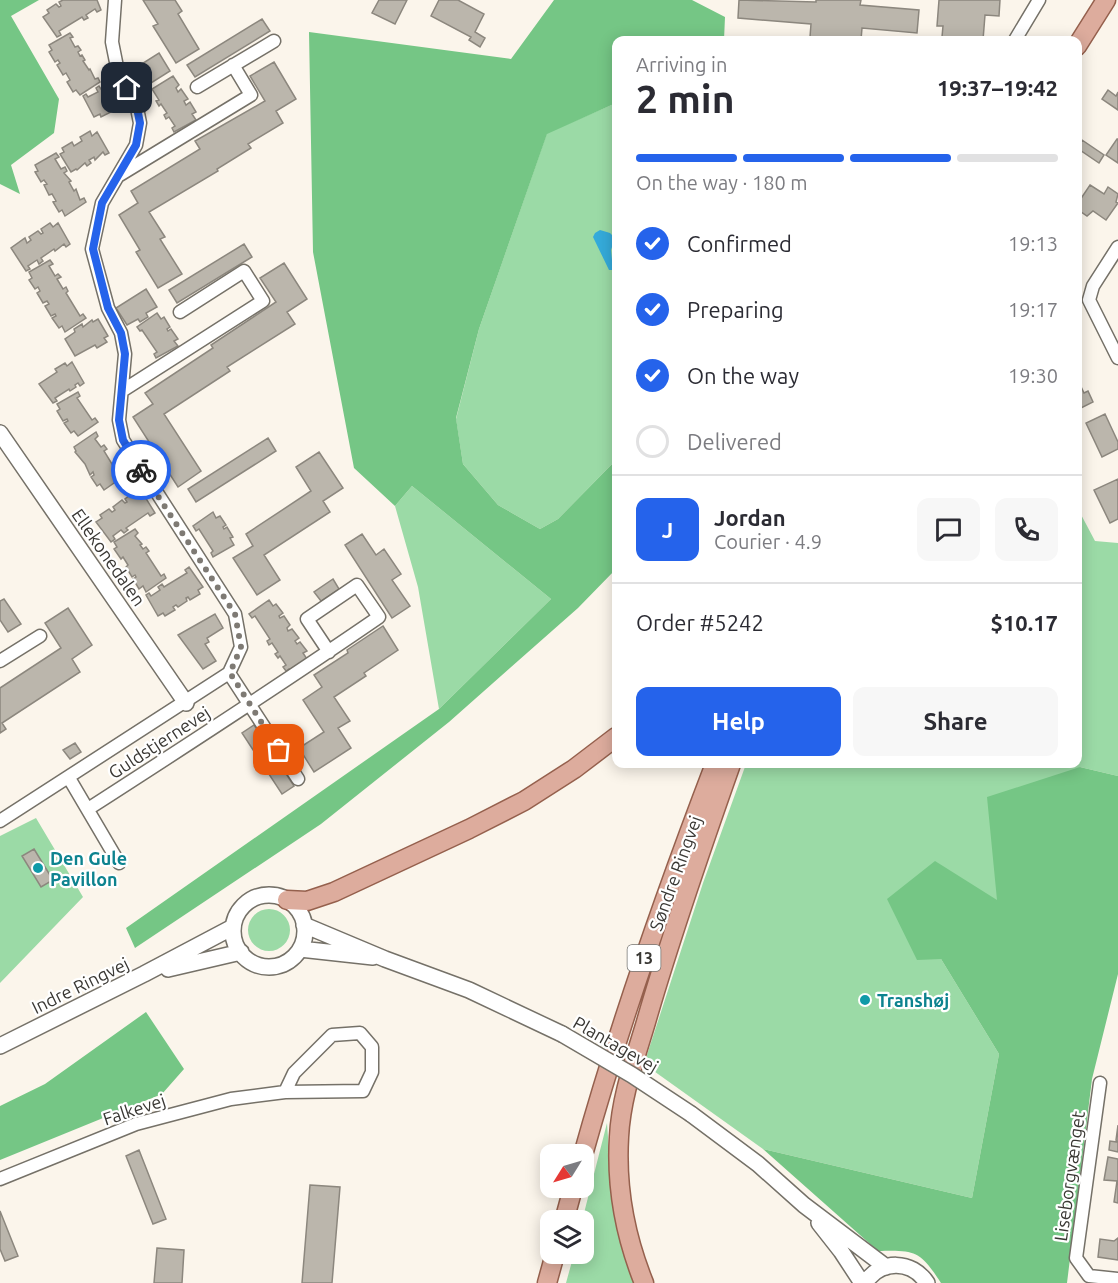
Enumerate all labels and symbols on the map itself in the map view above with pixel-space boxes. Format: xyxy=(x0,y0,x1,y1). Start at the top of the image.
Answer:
pin xyxy=(101,62,152,113)
courier xyxy=(111,440,171,500)
street label: Ellekonedalen xyxy=(68,505,150,609)
street label: Guldstjernevej xyxy=(105,702,213,782)
pin xyxy=(253,724,304,775)
street label: Søndre Ringvej xyxy=(645,813,705,933)
place label: Den Gule Pavillon xyxy=(50,848,127,889)
marker: Den Gule Pavillon xyxy=(31,861,45,875)
road number: 13 xyxy=(628,945,660,971)
street label: Indre Ringvej xyxy=(28,953,132,1017)
place label: Transhøj xyxy=(877,990,949,1010)
marker: Transhøj xyxy=(858,993,872,1007)
street label: Plantagevej xyxy=(570,1012,662,1076)
street label: Falkevej xyxy=(100,1090,168,1128)
street label: Liseborgvænget xyxy=(1050,1110,1088,1242)
north arrow xyxy=(540,1144,594,1198)

